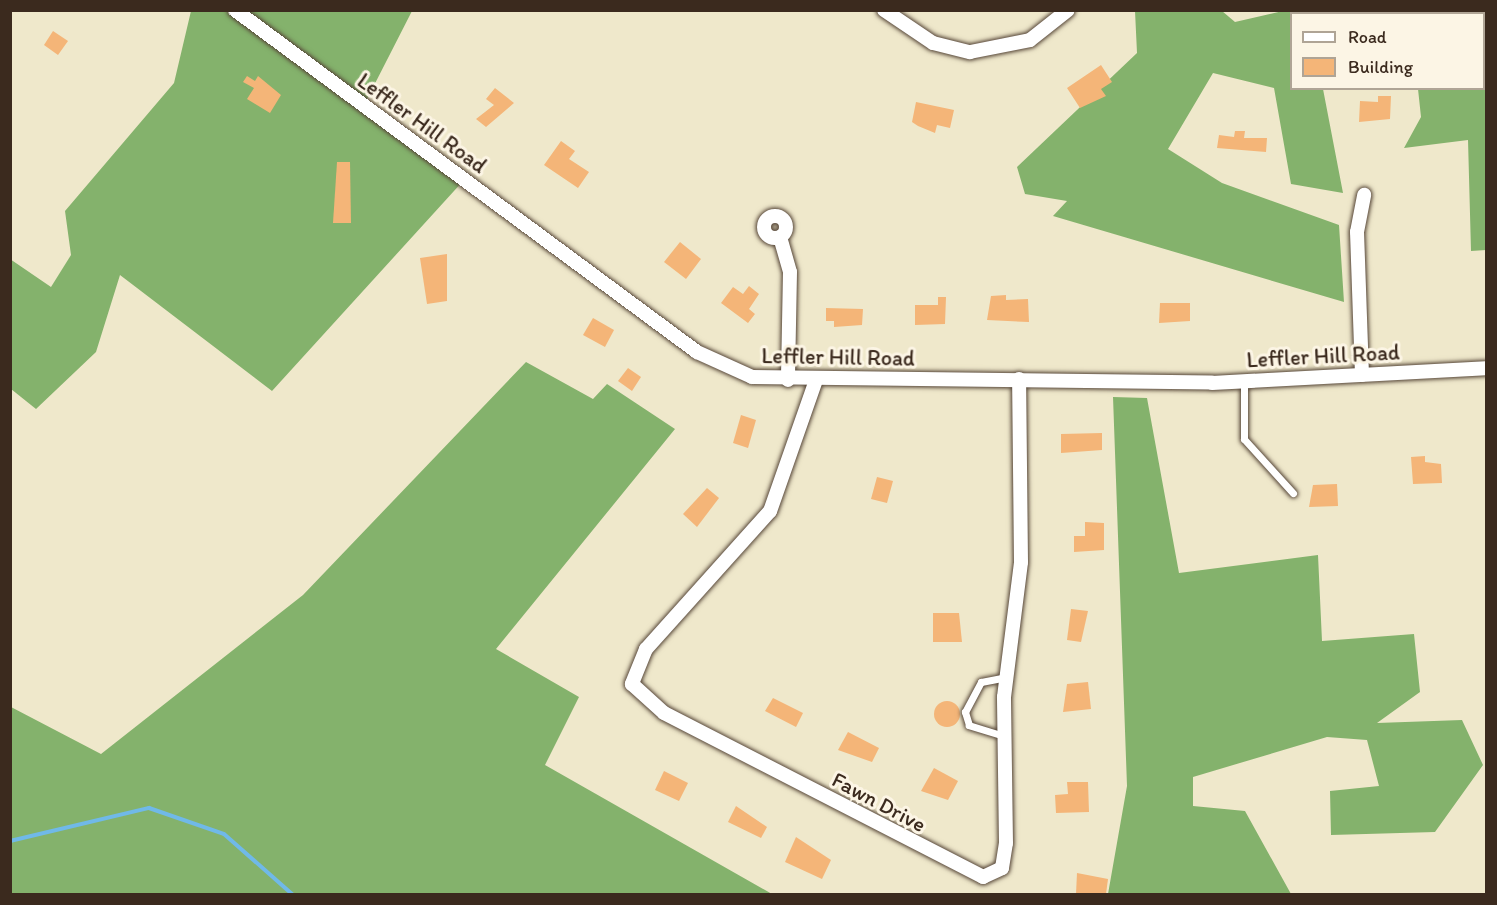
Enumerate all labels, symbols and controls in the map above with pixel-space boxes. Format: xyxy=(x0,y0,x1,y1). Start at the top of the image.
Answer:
legend xyxy=(1290,12,1485,90)
text: Road xyxy=(1348,26,1387,48)
text: Building xyxy=(1348,56,1413,78)
street label: Leffler Hill Road xyxy=(352,67,492,179)
street label: Leffler Hill Road xyxy=(1246,339,1400,373)
street label: Leffler Hill Road xyxy=(761,342,915,372)
street label: Fawn Drive xyxy=(827,766,931,838)

